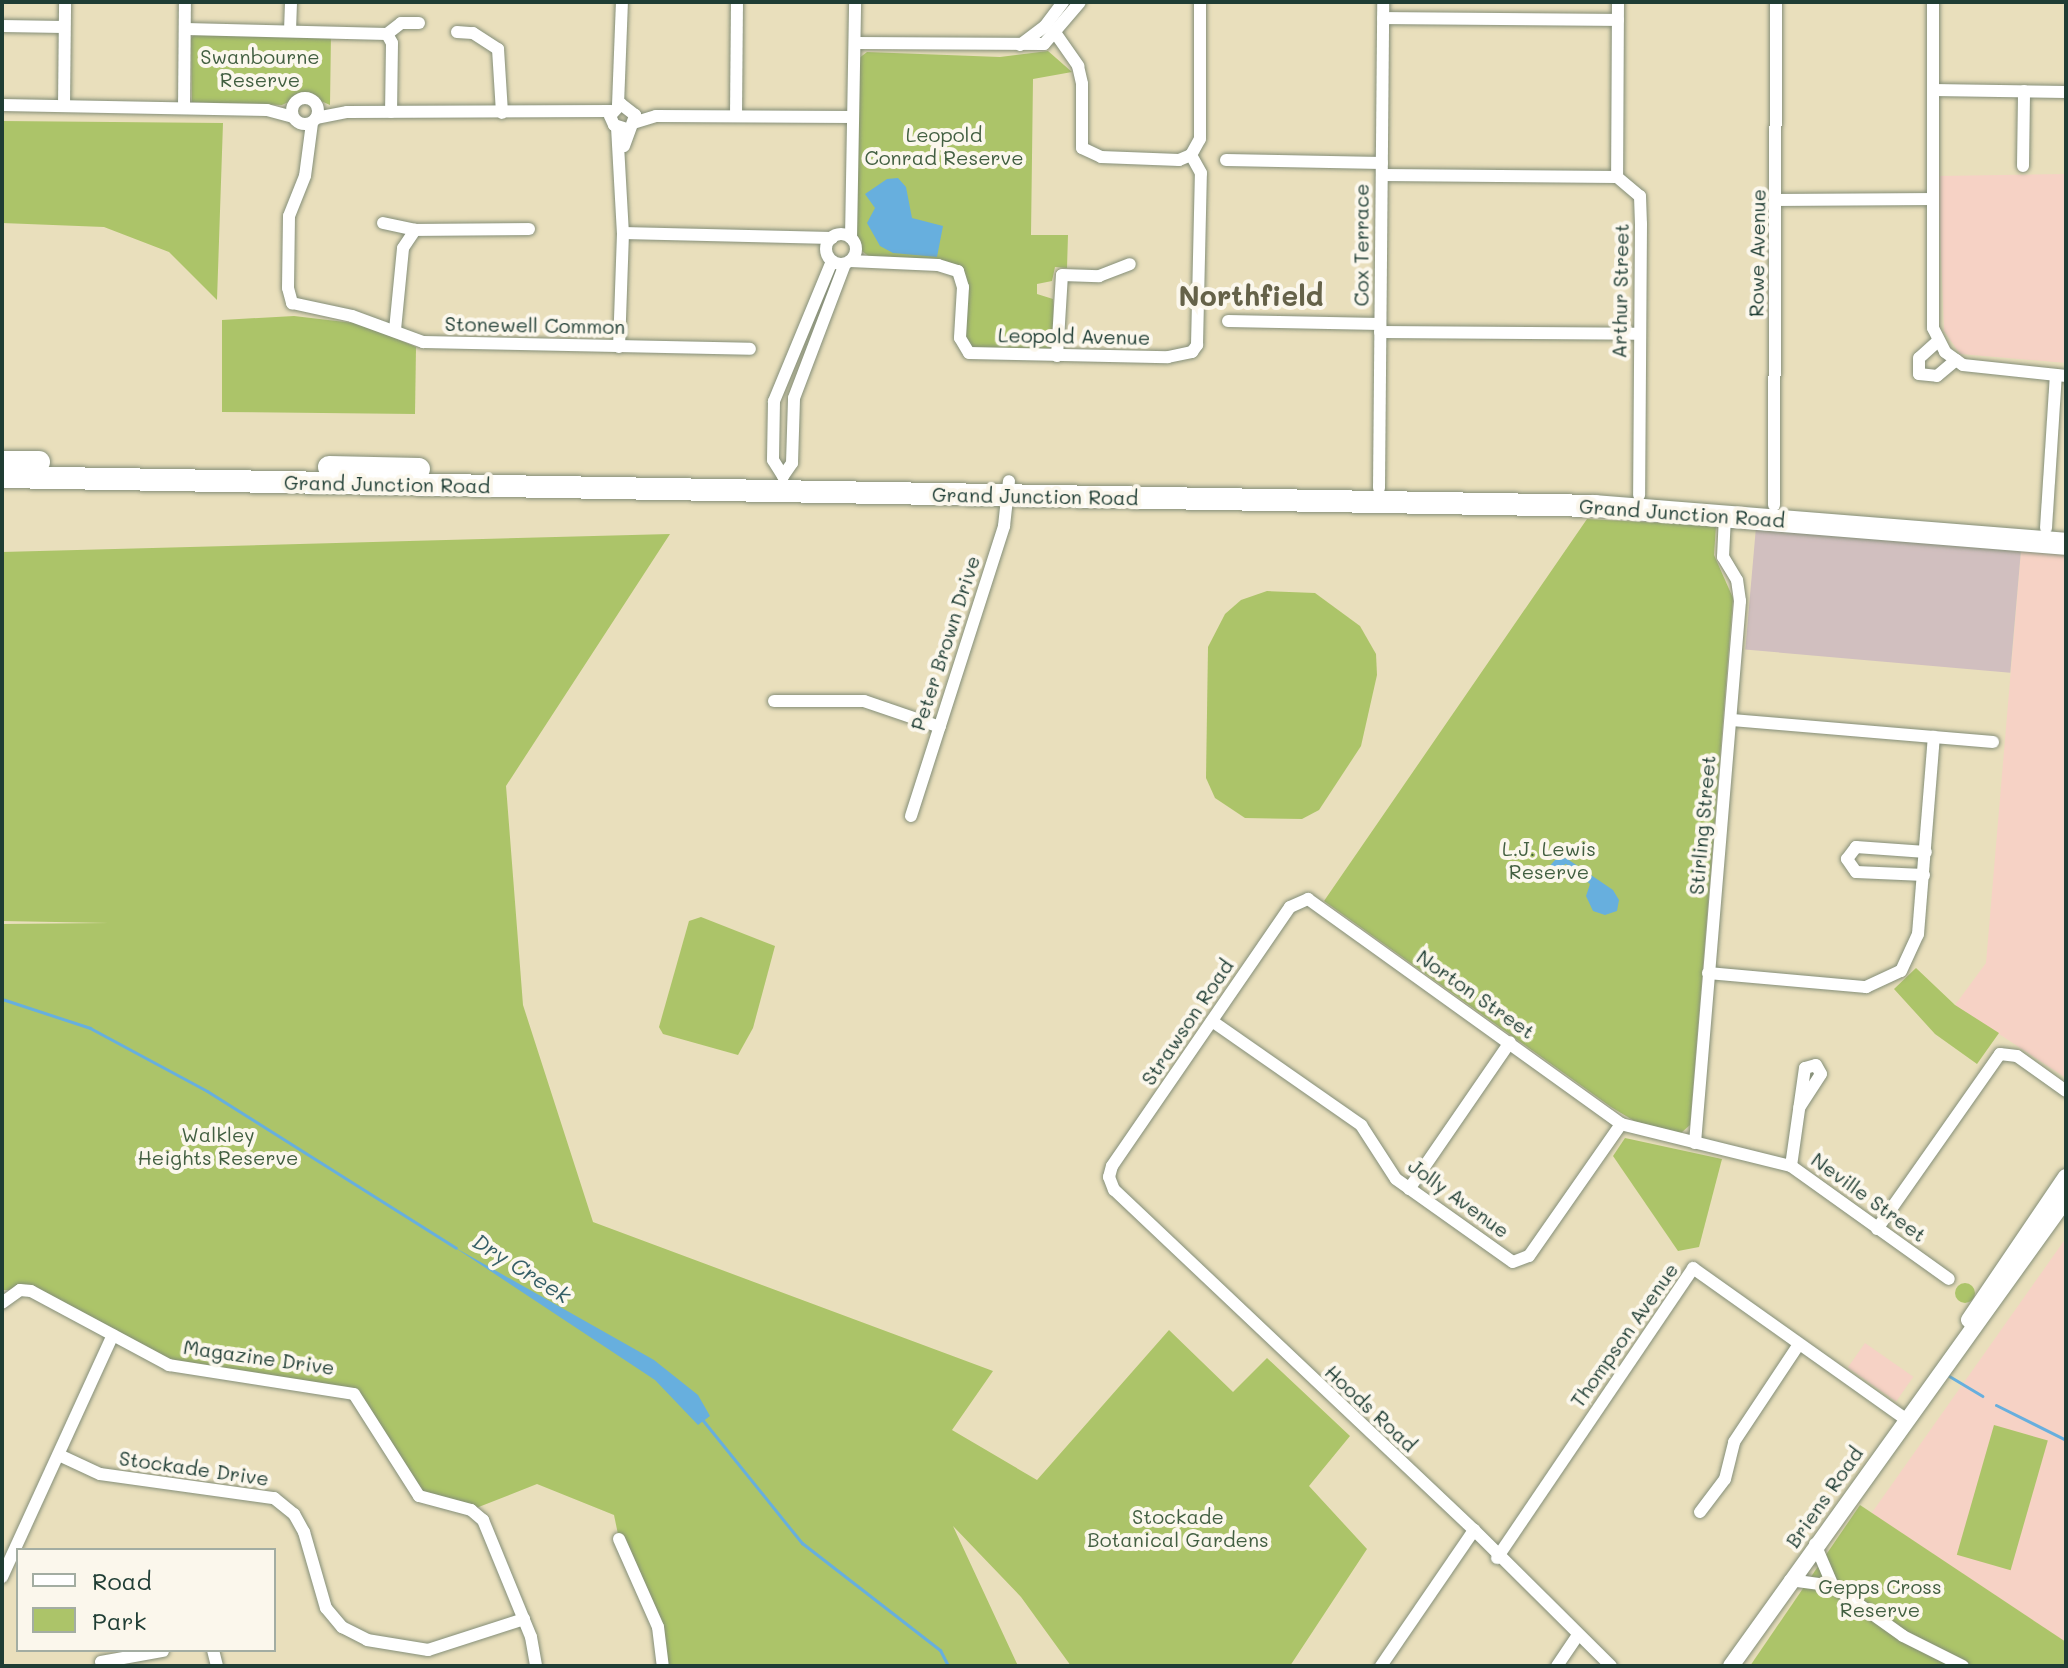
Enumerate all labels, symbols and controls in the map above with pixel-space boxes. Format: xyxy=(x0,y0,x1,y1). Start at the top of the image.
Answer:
park label: Swanbourne Reserve xyxy=(200,45,320,92)
park label: Leopold Conrad Reserve xyxy=(864,122,1024,169)
street label: Cox Terrace xyxy=(1349,184,1373,306)
street label: Rowe Avenue xyxy=(1744,189,1770,317)
street label: Arthur Street xyxy=(1607,223,1633,359)
district label: Northfield xyxy=(1179,278,1323,312)
street label: Stonewell Common xyxy=(444,311,626,339)
street label: Leopold Avenue xyxy=(998,323,1150,349)
street label: Grand Junction Road xyxy=(284,470,490,498)
street label: Grand Junction Road xyxy=(932,482,1138,510)
street label: Grand Junction Road xyxy=(1578,494,1786,532)
street label: Peter Brown Drive xyxy=(905,553,985,733)
street label: Stirling Street xyxy=(1684,754,1720,896)
park label: L.J. Lewis Reserve xyxy=(1502,837,1596,884)
street label: Norton Street xyxy=(1412,944,1540,1044)
street label: Strawson Road xyxy=(1136,954,1238,1090)
park label: Walkley Heights Reserve xyxy=(138,1123,298,1170)
street label: Neville Street xyxy=(1807,1147,1931,1247)
street label: Jolly Avenue xyxy=(1404,1153,1514,1243)
water label: Dry Creek xyxy=(468,1228,576,1308)
street label: Thompson Avenue xyxy=(1565,1258,1683,1412)
street label: Magazine Drive xyxy=(182,1335,336,1379)
street label: Hoods Road xyxy=(1320,1359,1422,1457)
street label: Briens Road xyxy=(1780,1442,1868,1552)
street label: Stockade Drive xyxy=(118,1446,270,1490)
park label: Stockade Botanical Gardens xyxy=(1087,1504,1269,1551)
legend xyxy=(16,1548,276,1652)
text: Road xyxy=(92,1565,152,1596)
park label: Gepps Cross Reserve xyxy=(1818,1575,1942,1622)
text: Park xyxy=(92,1605,146,1636)

